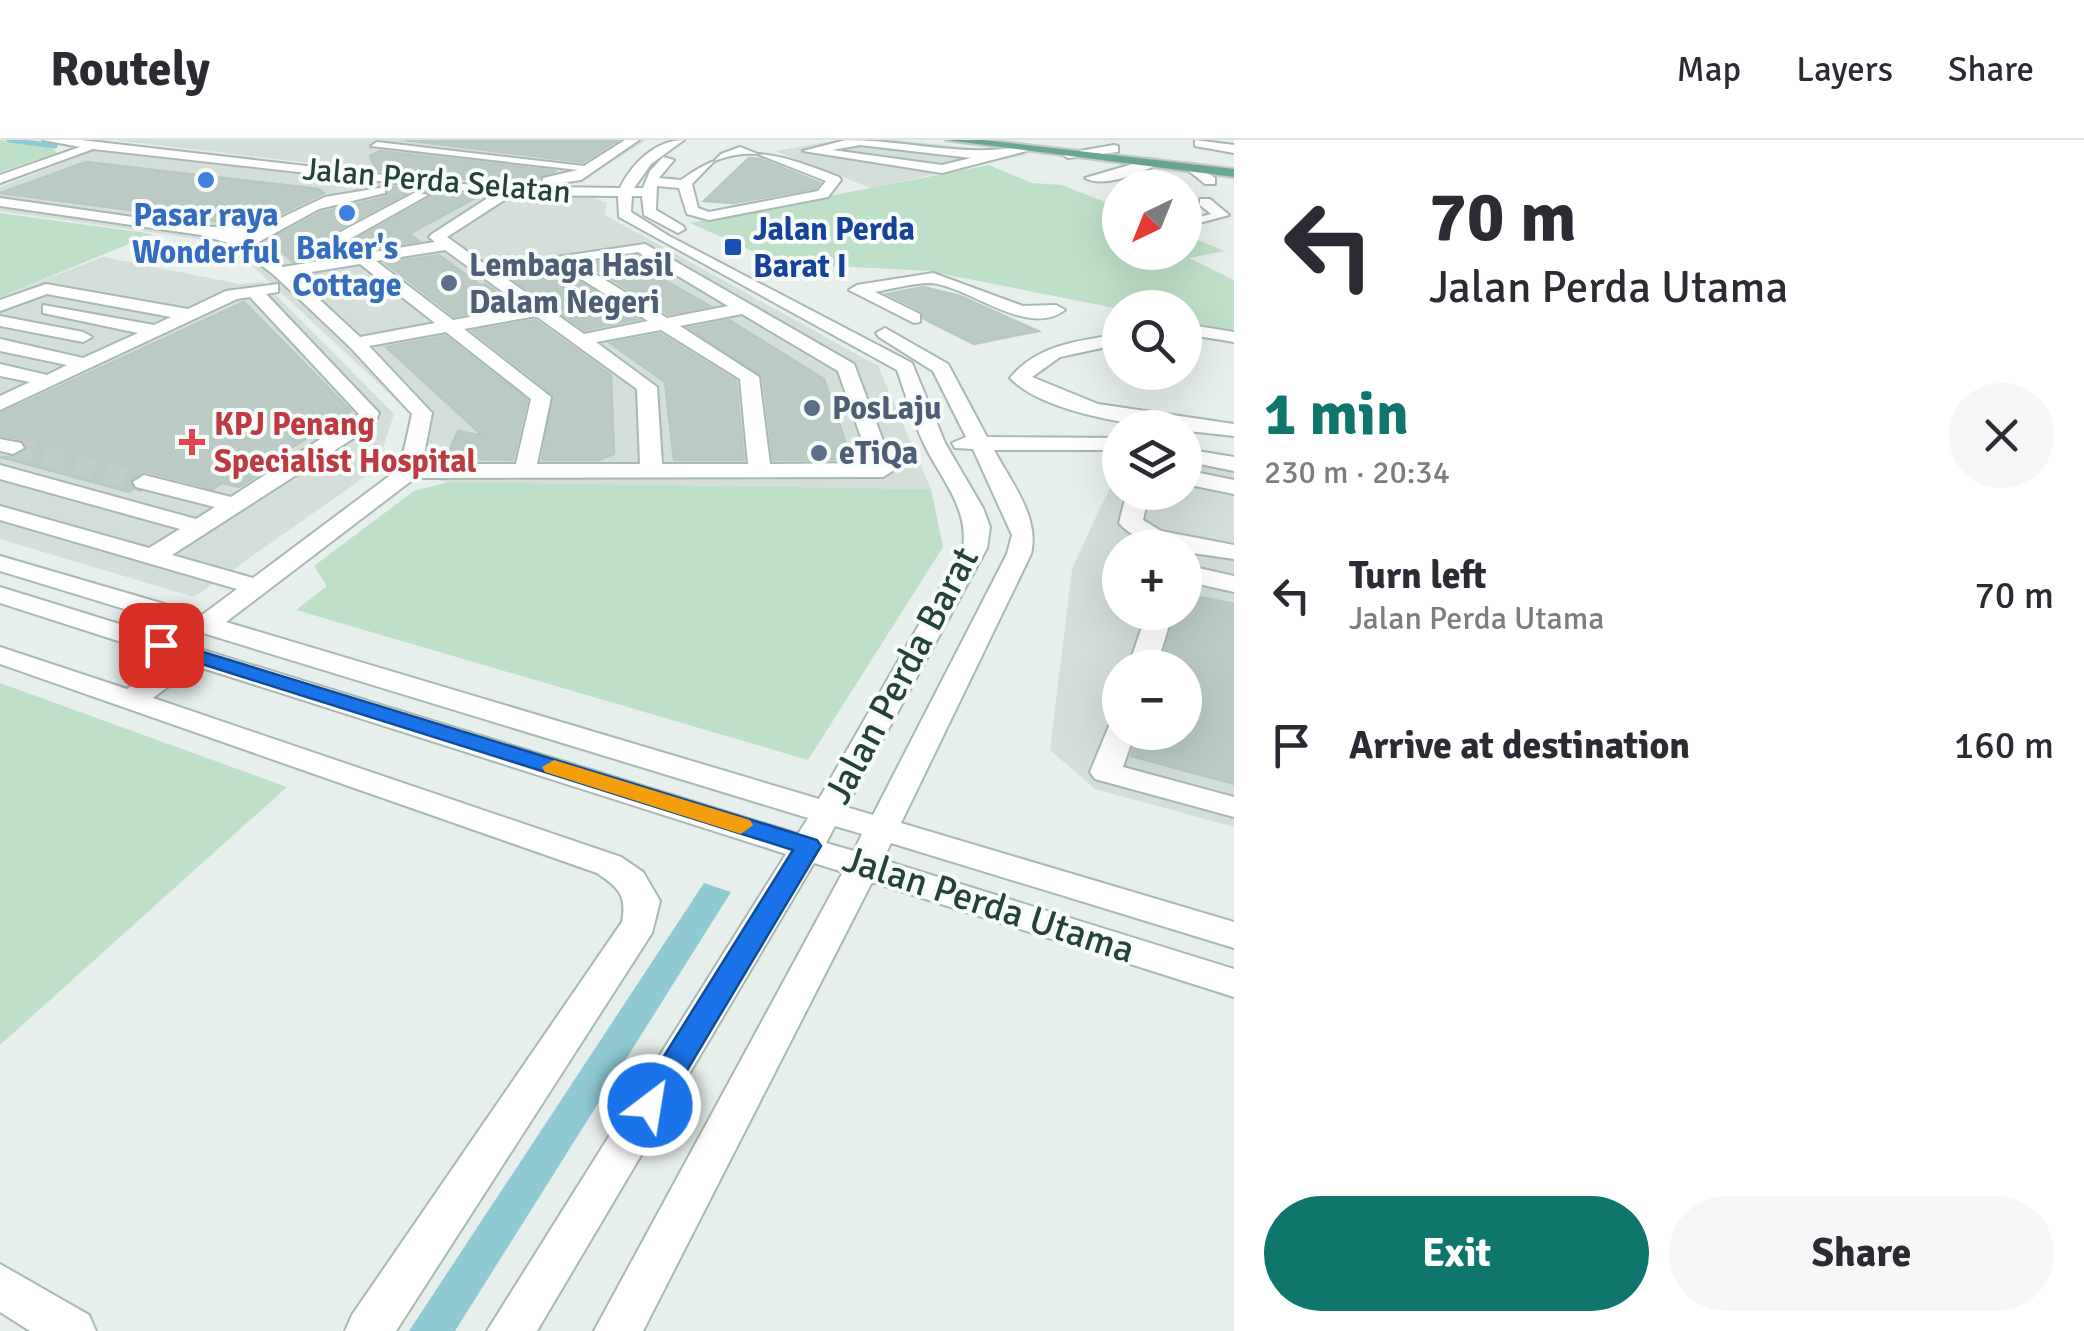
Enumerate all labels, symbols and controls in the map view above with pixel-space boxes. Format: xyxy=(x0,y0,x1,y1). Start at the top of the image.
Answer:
text: Routely xyxy=(50,40,210,99)
text: Map xyxy=(1677,48,1741,91)
text: Layers xyxy=(1796,48,1893,91)
text: Share xyxy=(1948,48,2034,91)
street label: Jalan Perda Selatan xyxy=(301,149,573,212)
marker: Pasar raya Wonderful xyxy=(195,169,217,191)
north arrow xyxy=(1102,170,1202,270)
map controls xyxy=(1102,170,1202,750)
text: 70 m xyxy=(1429,174,1577,260)
icon: left xyxy=(1264,180,1394,310)
place label: Pasar raya Wonderful xyxy=(132,196,280,272)
marker: Baker's Cottage xyxy=(336,202,358,224)
place label: Jalan Perda Barat I xyxy=(753,210,915,286)
place label: Baker's Cottage xyxy=(292,229,402,305)
marker: Jalan Perda Barat I xyxy=(722,236,744,258)
place label: Lembaga Hasil Dalam Negeri xyxy=(469,246,673,322)
text: Jalan Perda Utama xyxy=(1429,260,1788,315)
marker: Lembaga Hasil Dalam Negeri xyxy=(438,272,460,294)
button: search xyxy=(1102,290,1202,390)
text: 1 min xyxy=(1264,378,1409,452)
button: close xyxy=(1949,383,2054,488)
place label: PosLaju xyxy=(832,389,942,428)
marker: PosLaju xyxy=(801,397,823,419)
place label: KPJ Penang Specialist Hospital xyxy=(214,405,477,481)
button: layers xyxy=(1102,410,1202,510)
marker: KPJ Penang Specialist Hospital xyxy=(179,429,205,455)
place label: eTiQa xyxy=(839,434,918,473)
marker: eTiQa xyxy=(808,442,830,464)
text: 230 m · 20:34 xyxy=(1264,453,1450,492)
button: + xyxy=(1102,530,1202,630)
street label: Jalan Perda Barat xyxy=(814,539,989,812)
text: Turn left xyxy=(1349,552,1487,599)
icon: left xyxy=(1264,568,1319,623)
text: 70 m xyxy=(1974,572,2054,619)
text: Jalan Perda Utama xyxy=(1349,599,1604,638)
pin xyxy=(119,603,204,688)
icon: arrive xyxy=(134,618,189,673)
button: − xyxy=(1102,650,1202,750)
icon: arrive xyxy=(1264,718,1319,773)
text: Arrive at destination xyxy=(1349,722,1690,769)
text: 160 m xyxy=(1954,722,2054,769)
street label: Jalan Perda Utama xyxy=(837,835,1140,974)
position arrow xyxy=(598,1053,702,1157)
button: Exit xyxy=(1264,1196,1649,1311)
button: Share xyxy=(1669,1196,2054,1311)

